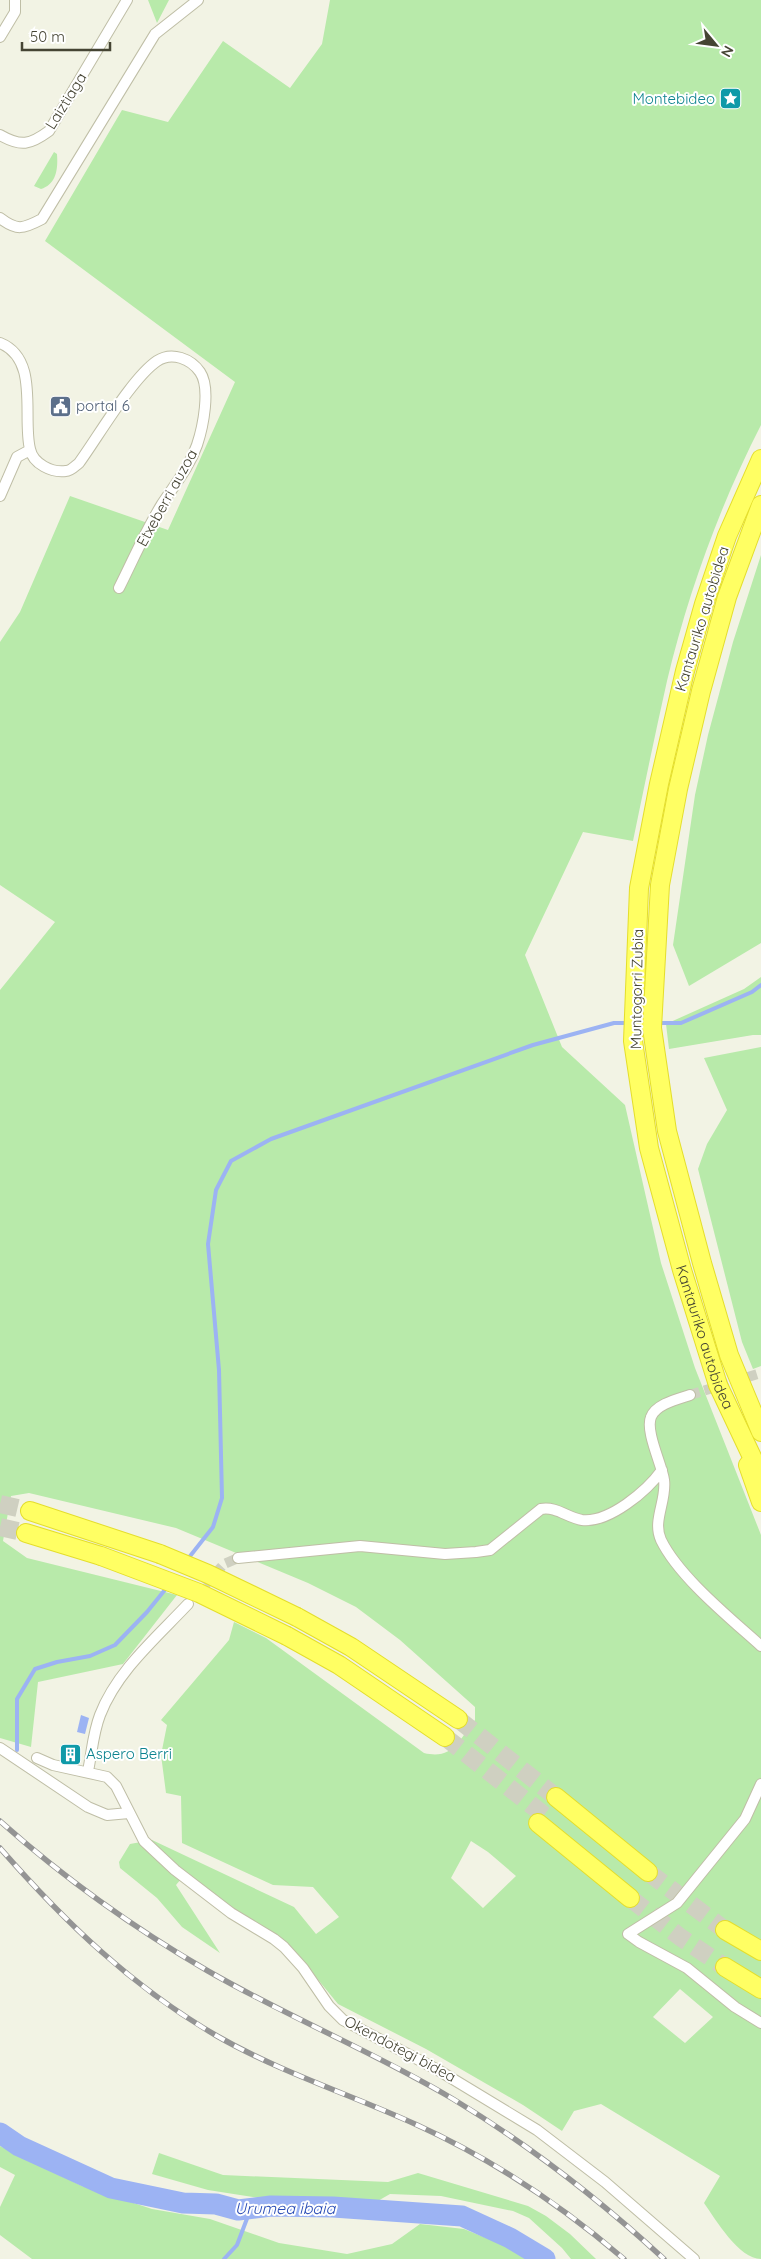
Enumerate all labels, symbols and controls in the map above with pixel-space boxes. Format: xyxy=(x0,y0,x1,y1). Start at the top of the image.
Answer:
scale bar xyxy=(22,20,110,52)
north arrow xyxy=(691,20,741,70)
text: 50 m xyxy=(30,27,65,46)
text: N xyxy=(717,42,738,60)
street label: Laiztiaga xyxy=(41,69,90,133)
place icon: Montebideo xyxy=(719,87,743,111)
place label: Montebideo xyxy=(632,89,715,108)
public building icon: portal 6 xyxy=(48,394,72,418)
place label: portal 6 xyxy=(76,396,130,415)
street label: Etxeberri auzoa xyxy=(132,446,201,550)
street label: Kantauriko autobidea xyxy=(670,544,733,694)
street label: Muntogorri Zubia xyxy=(626,929,647,1049)
street label: Kantauriko autobidea xyxy=(672,1263,738,1412)
building icon: Aspero Berri xyxy=(58,1742,82,1766)
place label: Aspero Berri xyxy=(86,1744,172,1763)
street label: Okendotegi bidea xyxy=(341,2011,459,2086)
water label: Urumea ibaia xyxy=(235,2198,336,2218)

